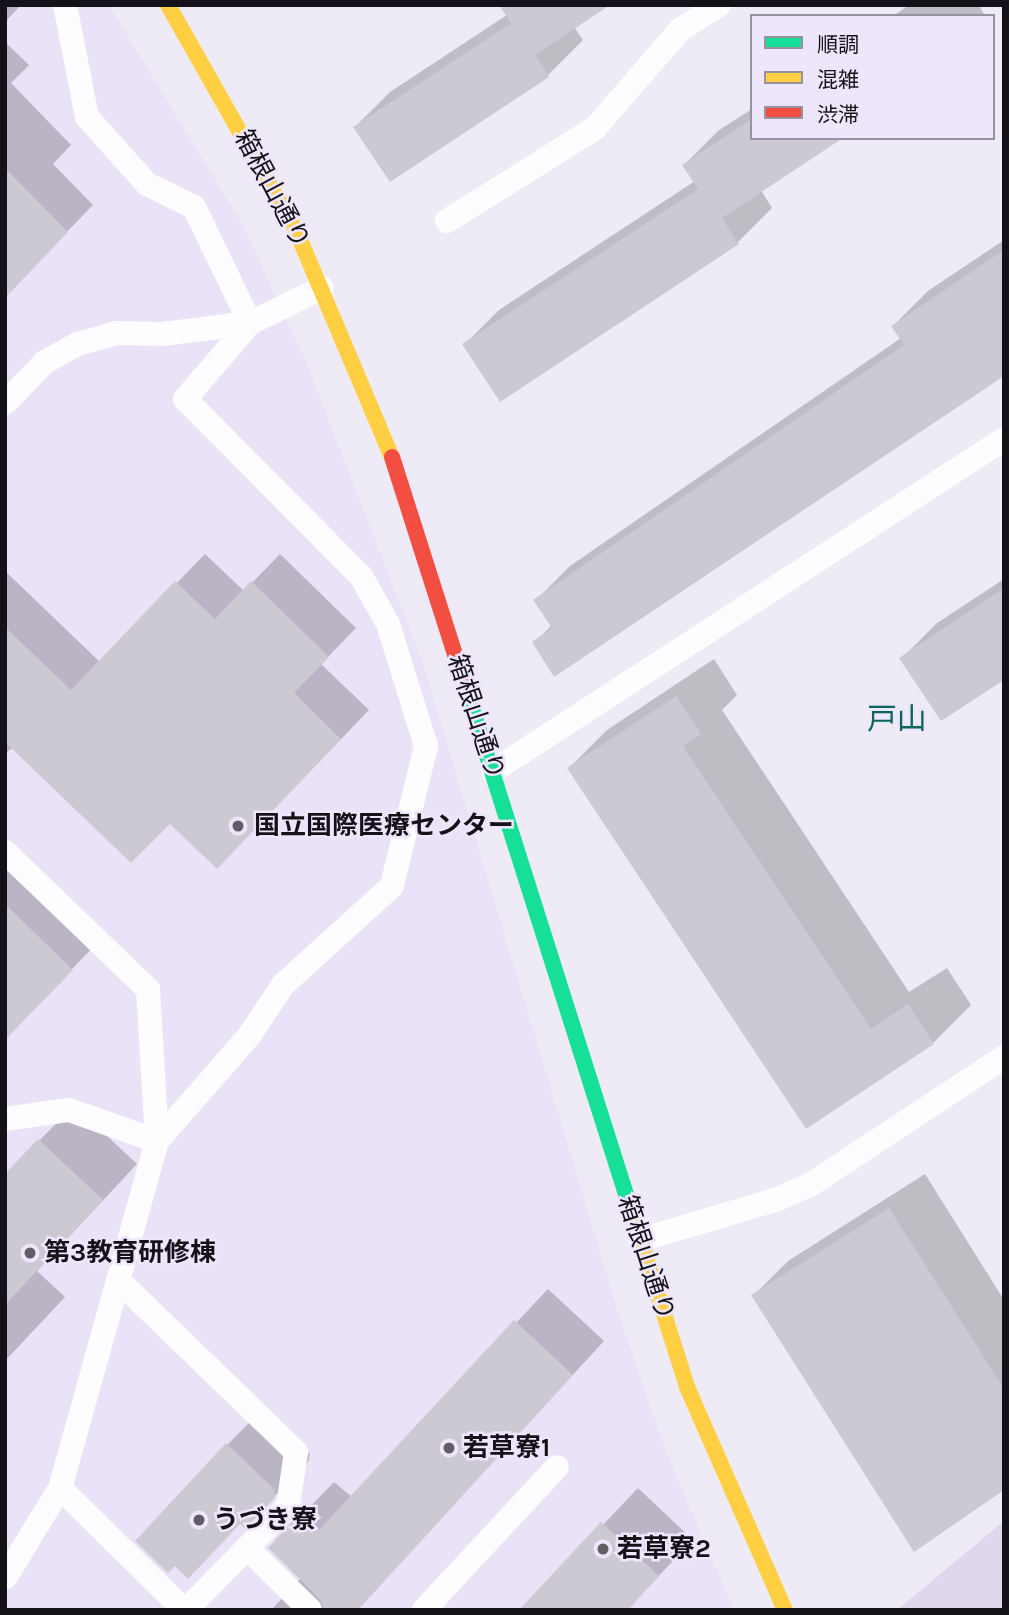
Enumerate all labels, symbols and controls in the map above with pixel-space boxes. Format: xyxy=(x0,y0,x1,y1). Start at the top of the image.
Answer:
legend xyxy=(750,14,995,140)
text: 順調 xyxy=(817,33,859,57)
text: 混雑 xyxy=(817,68,859,92)
text: 渋滞 xyxy=(817,103,859,127)
street label: 箱根山通り xyxy=(228,124,316,254)
street label: 箱根山通り xyxy=(441,650,511,784)
district label: 戸山 xyxy=(867,701,927,737)
place label: 国立国際医療センター xyxy=(254,810,514,842)
marker: 国立国際医療センター xyxy=(228,816,248,836)
street label: 箱根山通り xyxy=(611,1191,681,1325)
place label: 第3教育研修棟 xyxy=(44,1237,216,1269)
marker: 第3教育研修棟 xyxy=(22,1245,38,1261)
place label: 若草寮1 xyxy=(463,1432,550,1464)
marker: 若草寮1 xyxy=(441,1440,457,1456)
place label: うづき寮 xyxy=(213,1504,317,1536)
marker: うづき寮 xyxy=(191,1512,207,1528)
place label: 若草寮2 xyxy=(617,1533,711,1565)
marker: 若草寮2 xyxy=(595,1541,611,1557)

